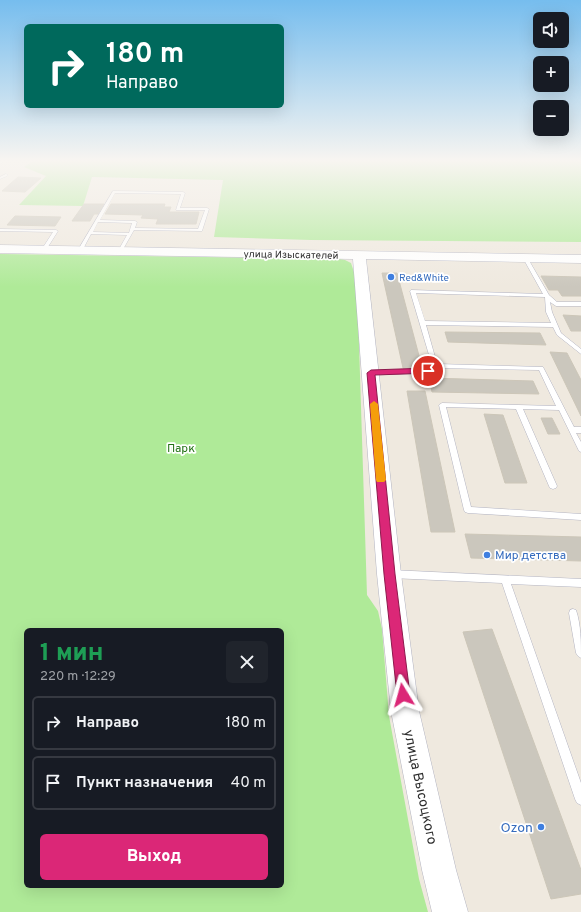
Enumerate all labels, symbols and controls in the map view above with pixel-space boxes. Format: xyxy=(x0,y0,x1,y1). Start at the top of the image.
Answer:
map controls xyxy=(533,12,569,136)
button: sound xyxy=(533,12,569,48)
text: 180 m xyxy=(106,37,184,73)
icon: right xyxy=(40,40,92,92)
button: + xyxy=(533,56,569,92)
text: Направо xyxy=(106,72,178,95)
button: − xyxy=(533,100,569,136)
street label: улица Изыскателей xyxy=(243,248,339,263)
marker: Red&White xyxy=(386,272,396,282)
place label: Red&White xyxy=(399,272,449,285)
pin xyxy=(411,354,445,388)
icon: arrive xyxy=(417,360,439,382)
park label: Парк xyxy=(167,441,195,457)
place label: Мир детства xyxy=(495,548,566,564)
marker: Мир детства xyxy=(482,550,492,560)
text: 1 мин xyxy=(40,639,103,669)
button: close xyxy=(226,641,268,683)
text: 220 m · 12:29 xyxy=(40,669,116,685)
position arrow xyxy=(382,674,424,716)
icon: right xyxy=(42,712,64,734)
text: Направо xyxy=(76,714,139,733)
text: 180 m xyxy=(226,714,266,733)
street label: улица Высоцкого xyxy=(399,728,440,846)
icon: arrive xyxy=(42,772,64,794)
text: Пункт назначения xyxy=(76,774,213,793)
text: 40 m xyxy=(231,774,266,793)
place label: Ozon xyxy=(500,820,533,837)
marker: Ozon xyxy=(536,822,546,832)
button: Выход xyxy=(40,834,268,880)

